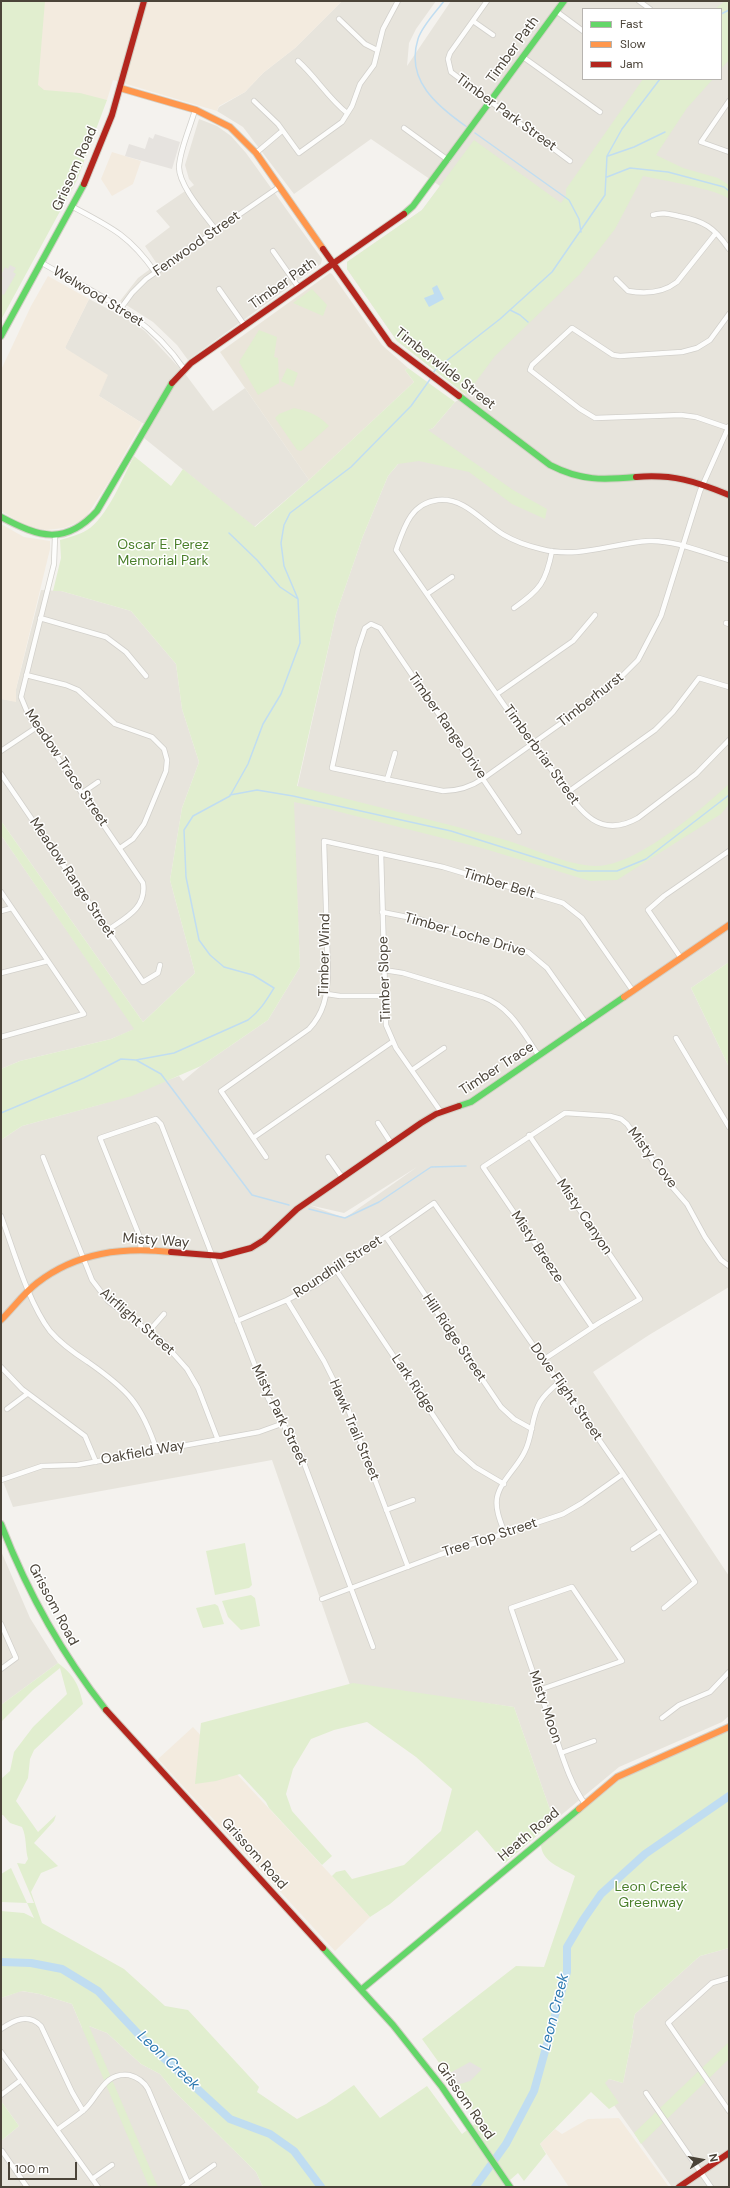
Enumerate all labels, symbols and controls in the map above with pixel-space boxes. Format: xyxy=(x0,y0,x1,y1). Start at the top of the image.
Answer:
legend xyxy=(582,8,722,80)
street label: Timber Path xyxy=(483,13,543,87)
text: Fast xyxy=(620,16,643,32)
text: Slow xyxy=(620,36,646,52)
text: Jam xyxy=(620,56,643,72)
street label: Timber Park Street xyxy=(452,71,560,155)
street label: Grissom Road xyxy=(49,124,101,214)
street label: Fenwood Street xyxy=(150,208,244,280)
street label: Timber Path xyxy=(246,255,320,313)
street label: Welwood Street xyxy=(49,263,147,331)
street label: Timberwilde Street xyxy=(391,325,499,413)
park label: Oscar E. Perez Memorial Park xyxy=(117,537,209,570)
street label: Timberhurst xyxy=(555,669,627,731)
street label: Timber Range Drive xyxy=(404,670,490,782)
street label: Timberbriar Street xyxy=(499,702,583,808)
street label: Meadow Trace Street xyxy=(21,706,111,830)
street label: Meadow Range Street xyxy=(26,815,118,941)
street label: Timber Belt xyxy=(461,865,537,903)
street label: Timber Loche Drive xyxy=(402,910,528,960)
street label: Timber Wind xyxy=(316,913,334,997)
street label: Timber Slope xyxy=(375,936,395,1022)
street label: Timber Trace xyxy=(457,1039,537,1099)
street label: Misty Cove xyxy=(624,1124,680,1192)
street label: Misty Canyon xyxy=(552,1176,616,1258)
street label: Misty Breeze xyxy=(507,1208,567,1286)
street label: Misty Way xyxy=(122,1230,190,1252)
street label: Roundhill Street xyxy=(291,1232,385,1302)
street label: Airflight Street xyxy=(96,1285,178,1359)
street label: Hill Ridge Street xyxy=(418,1291,490,1385)
street label: Dove Flight Street xyxy=(526,1340,606,1444)
street label: Lark Ridge xyxy=(387,1352,439,1416)
street label: Misty Park Street xyxy=(247,1362,311,1468)
street label: Hawk Trail Street xyxy=(325,1377,383,1483)
street label: Oakfield Way xyxy=(100,1437,186,1469)
street label: Tree Top Street xyxy=(440,1515,540,1561)
street label: Grissom Road xyxy=(24,1561,82,1649)
street label: Misty Moon xyxy=(525,1669,565,1745)
street label: Heath Road xyxy=(495,1805,563,1865)
street label: Grissom Road xyxy=(218,1815,290,1893)
park label: Leon Creek Greenway xyxy=(614,1879,688,1912)
water label: Leon Creek xyxy=(537,1972,573,2052)
water label: Leon Creek xyxy=(133,2028,203,2094)
street label: Grissom Road xyxy=(432,2059,498,2143)
north arrow xyxy=(682,2140,722,2180)
text: N xyxy=(706,2152,721,2163)
scale bar xyxy=(10,2154,79,2180)
text: 100 m xyxy=(15,2161,49,2177)

